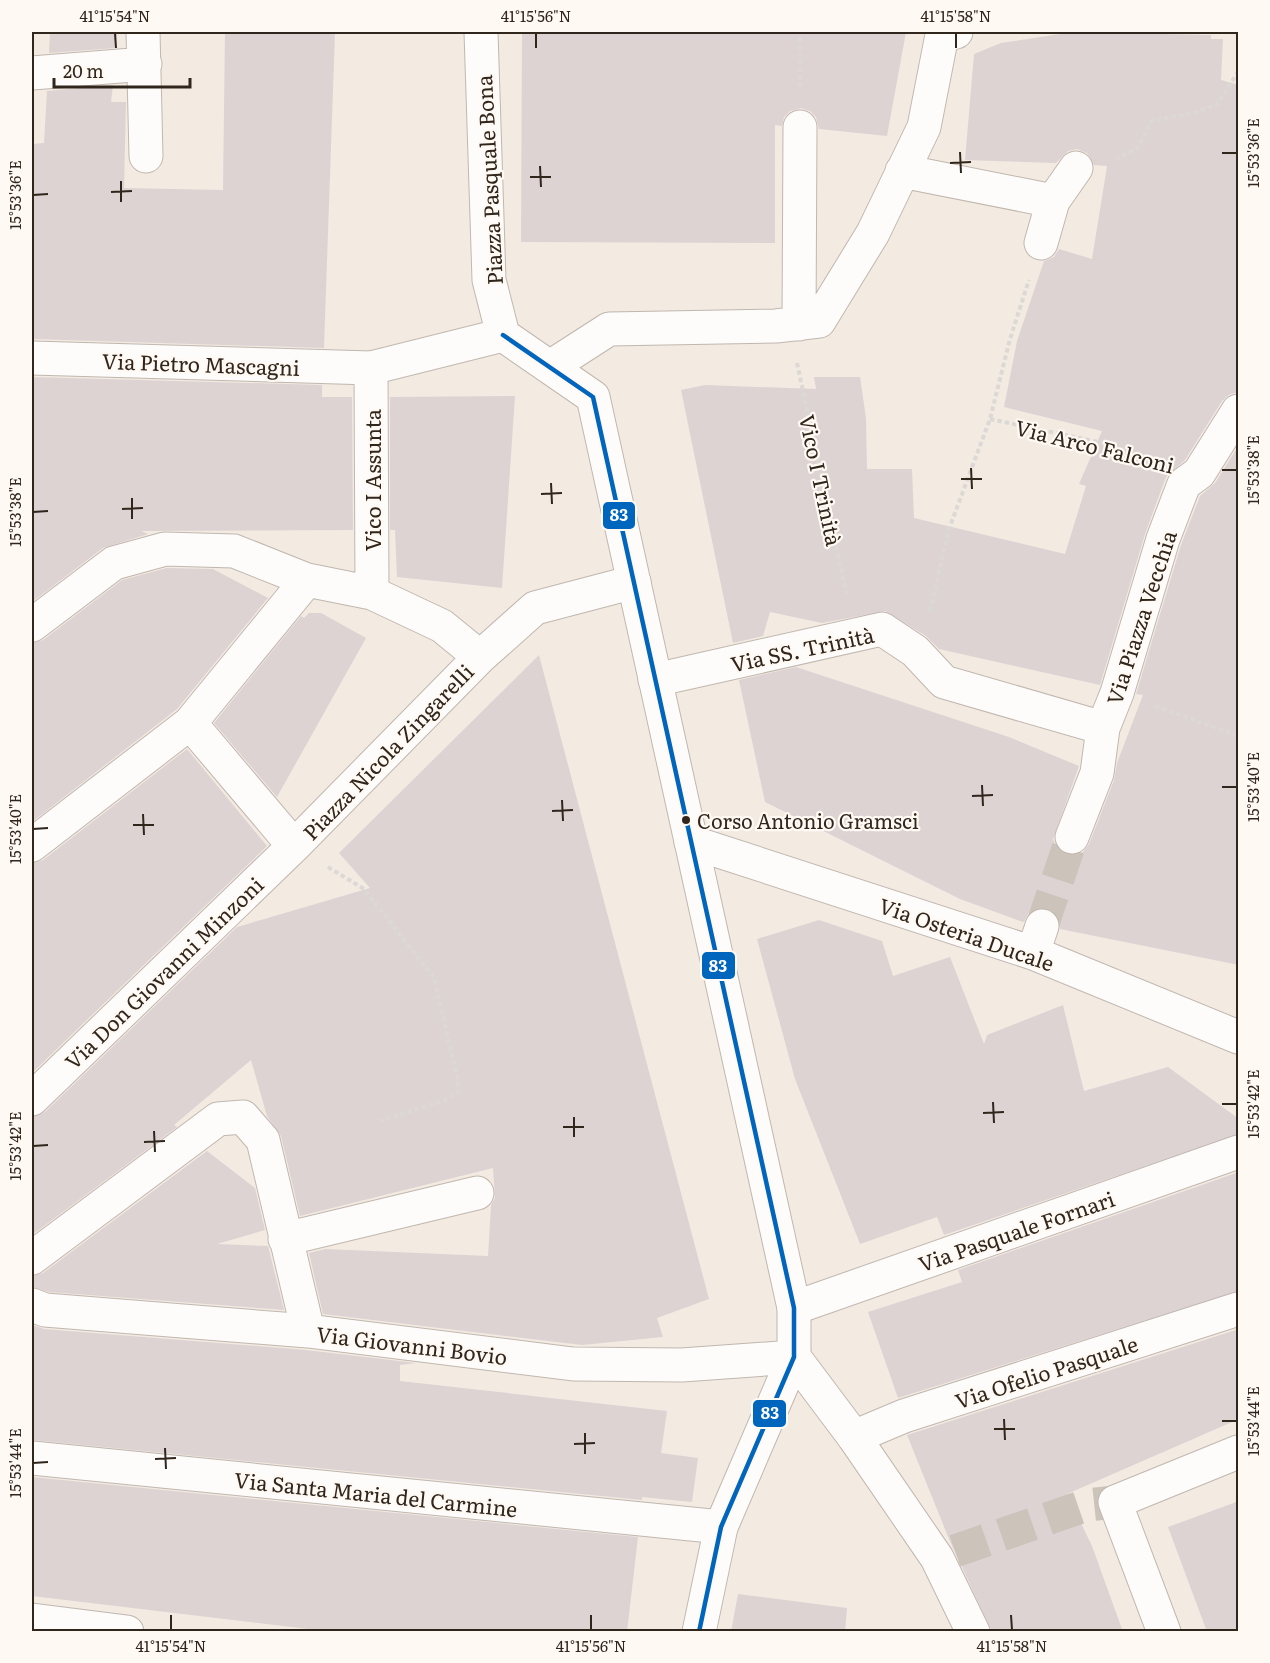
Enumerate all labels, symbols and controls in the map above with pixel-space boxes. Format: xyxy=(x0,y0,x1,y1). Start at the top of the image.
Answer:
text: 41°15'54"N xyxy=(80,4,150,27)
text: 41°15'56"N xyxy=(501,4,571,27)
text: 41°15'58"N xyxy=(921,4,991,27)
scale bar xyxy=(54,51,190,89)
text: 20 m xyxy=(63,57,104,84)
street label: Piazza Pasquale Bona xyxy=(467,74,509,286)
text: 15°53'36"E xyxy=(1241,118,1264,188)
text: 15°53'36"E xyxy=(3,160,26,230)
street label: Via Pietro Mascagni xyxy=(102,344,300,382)
street label: Vico I Assunta xyxy=(356,408,387,551)
street label: Via Arco Falconi xyxy=(1012,410,1178,480)
street label: Vico I Trinità xyxy=(793,411,851,549)
text: 15°53'38"E xyxy=(1241,435,1264,505)
text: 15°53'38"E xyxy=(3,477,26,547)
line badge: 83 xyxy=(602,501,636,530)
text: 83 xyxy=(610,502,628,526)
street label: Via Piazza Vecchia xyxy=(1097,525,1183,708)
street label: Via SS. Trinità xyxy=(727,618,877,678)
street label: Piazza Nicola Zingarelli xyxy=(294,656,480,846)
text: 15°53'40"E xyxy=(1241,752,1264,822)
text: 15°53'40"E xyxy=(3,794,26,864)
place label: Corso Antonio Gramsci xyxy=(697,805,919,835)
marker: Corso Antonio Gramsci xyxy=(680,814,692,826)
street label: Via Don Giovanni Minzoni xyxy=(57,869,269,1075)
street label: Via Osteria Ducale xyxy=(875,888,1059,978)
line badge: 83 xyxy=(701,951,736,980)
text: 83 xyxy=(709,953,727,977)
text: 15°53'42"E xyxy=(1241,1069,1264,1139)
text: 15°53'42"E xyxy=(3,1111,26,1181)
street label: Via Pasquale Fornari xyxy=(914,1182,1118,1278)
street label: Via Giovanni Bovio xyxy=(315,1317,509,1371)
street label: Via Ofelio Pasquale xyxy=(951,1327,1142,1415)
text: 15°53'44"E xyxy=(1241,1386,1264,1456)
line badge: 83 xyxy=(752,1399,787,1428)
text: 83 xyxy=(761,1400,779,1424)
text: 15°53'44"E xyxy=(3,1428,26,1498)
street label: Via Santa Maria del Carmine xyxy=(233,1463,519,1523)
text: 41°15'54"N xyxy=(136,1634,206,1657)
text: 41°15'56"N xyxy=(556,1634,626,1657)
text: 41°15'58"N xyxy=(977,1634,1047,1657)

